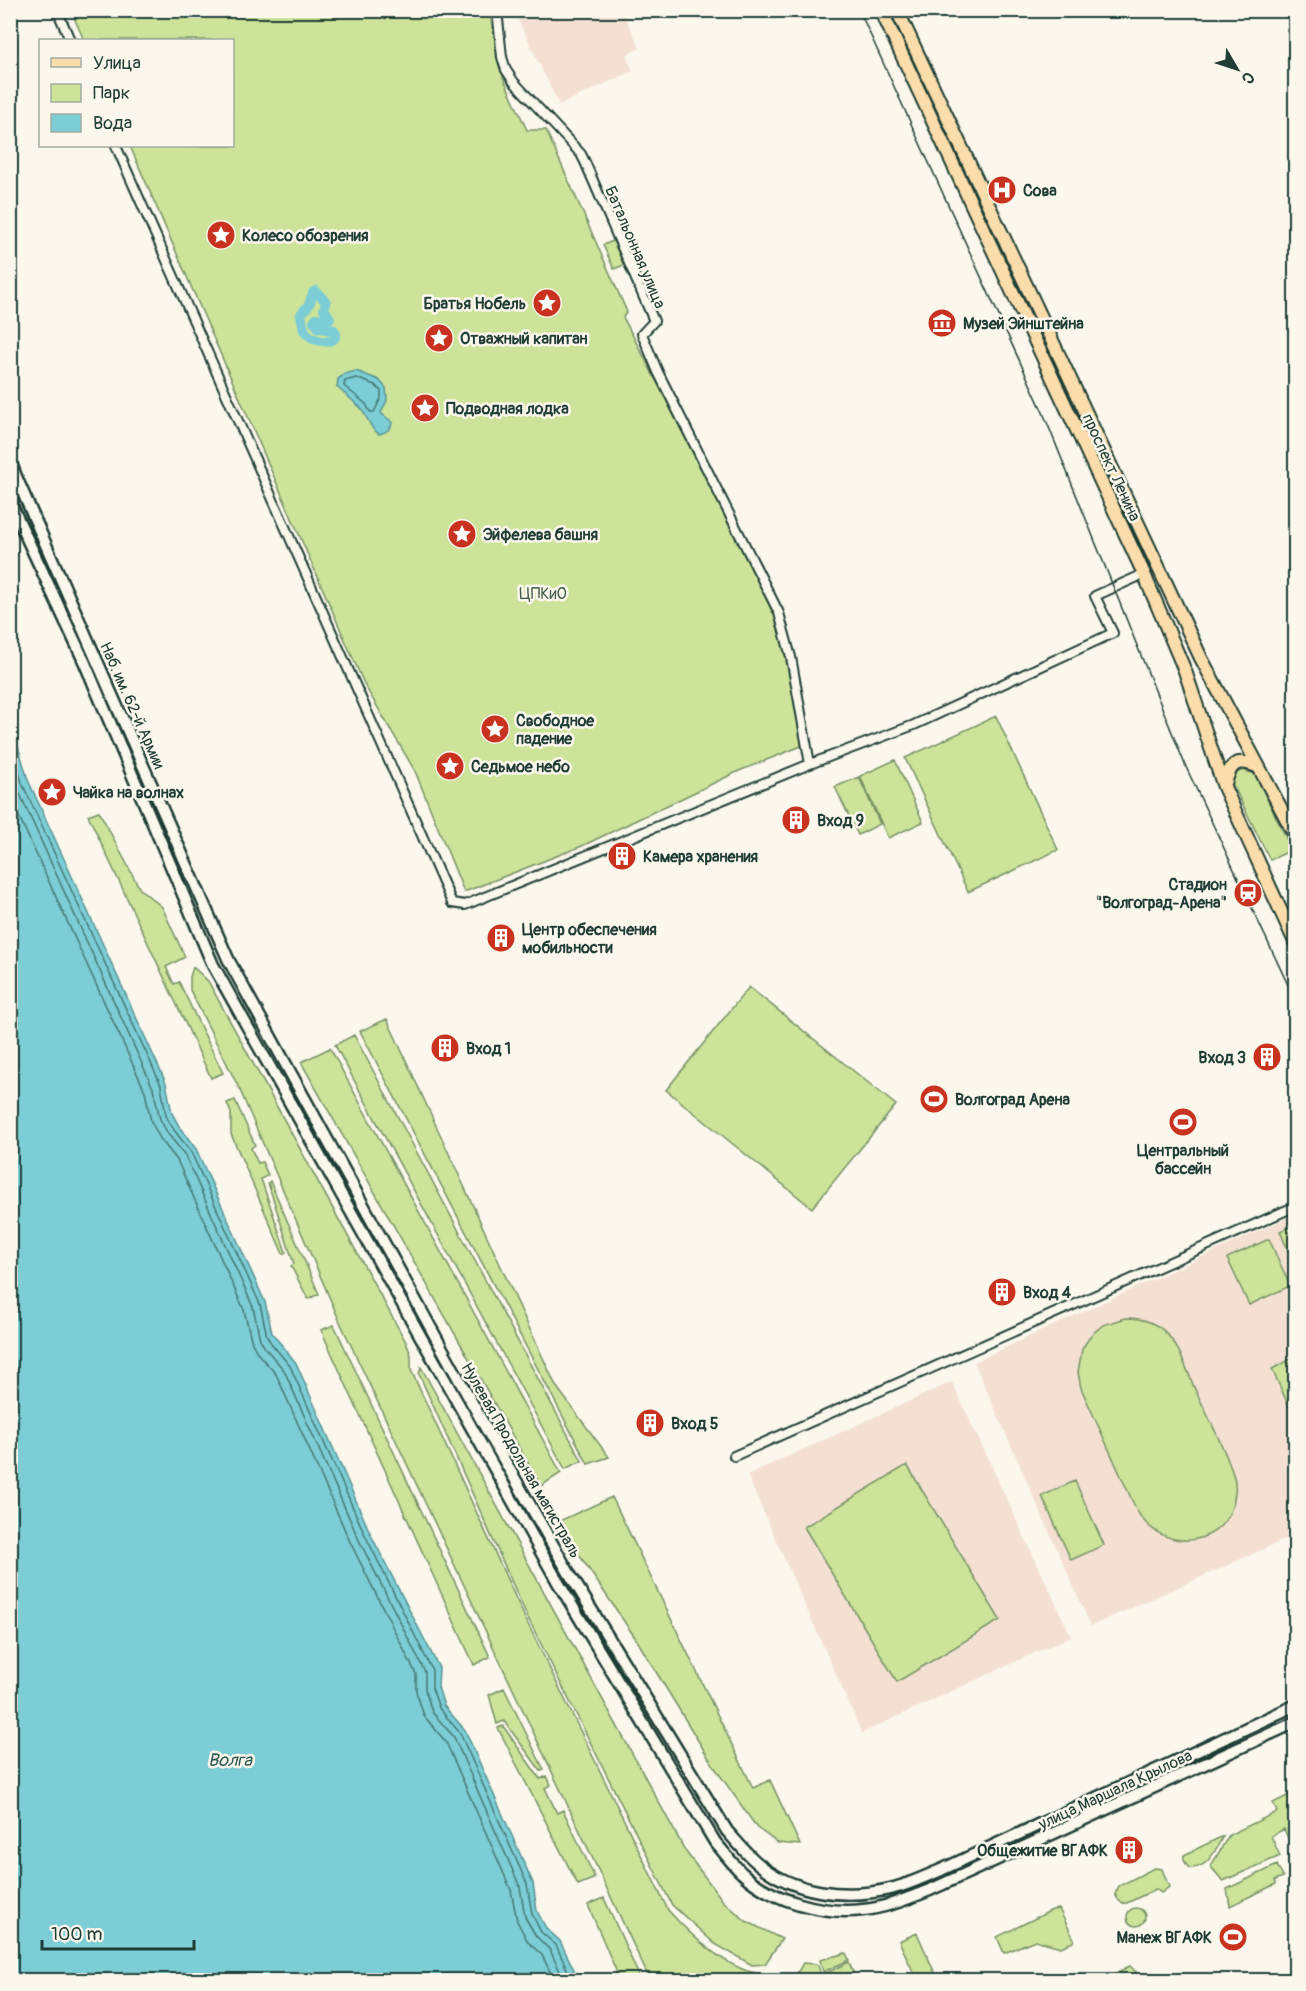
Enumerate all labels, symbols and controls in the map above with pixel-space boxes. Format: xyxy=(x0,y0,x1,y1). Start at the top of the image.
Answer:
legend xyxy=(39,39,234,147)
north arrow xyxy=(1207,39,1267,99)
text: Улица xyxy=(93,52,141,75)
text: С xyxy=(1237,68,1259,88)
text: Парк xyxy=(93,82,130,105)
text: Вода xyxy=(93,112,132,135)
hospital icon: Сова xyxy=(986,174,1018,206)
place label: Сова xyxy=(1023,181,1057,201)
street label: Батальонная улица xyxy=(600,183,670,312)
place icon: Колесо обозрения xyxy=(205,219,237,251)
place label: Колесо обозрения xyxy=(242,226,369,246)
place icon: Братья Нобель xyxy=(531,287,563,319)
place label: Братья Нобель xyxy=(423,294,526,314)
museum icon: Музей Эйнштейна xyxy=(926,307,958,339)
place label: Музей Эйнштейна xyxy=(963,314,1084,334)
place icon: Отважный капитан xyxy=(423,322,455,354)
place label: Отважный капитан xyxy=(460,329,588,349)
place icon: Подводная лодка xyxy=(409,392,441,424)
place label: Подводная лодка xyxy=(446,399,569,419)
street label: проспект Ленина xyxy=(1077,411,1145,524)
place icon: Эйфелева башня xyxy=(446,518,478,550)
place label: Эйфелева башня xyxy=(483,525,598,545)
park label: ЦПКиО xyxy=(519,584,567,604)
street label: Наб. им. 62-й Армии xyxy=(95,639,169,772)
place label: Свободное падение xyxy=(516,711,595,749)
place icon: Свободное падение xyxy=(479,713,511,745)
place icon: Седьмое небо xyxy=(434,750,466,782)
place label: Седьмое небо xyxy=(471,757,570,777)
place icon: Чайка на волнах xyxy=(36,776,68,808)
place label: Чайка на волнах xyxy=(73,783,184,803)
building icon: Вход 9 xyxy=(780,804,812,836)
place label: Вход 9 xyxy=(817,811,864,831)
building icon: Камера хранения xyxy=(606,840,638,872)
place label: Камера хранения xyxy=(643,847,759,867)
place label: Стадион "Волгоград-Арена" xyxy=(1096,875,1227,913)
station icon: Стадион "Волгоград-Арена" xyxy=(1232,877,1264,909)
place label: Центр обеспечения мобильности xyxy=(522,920,657,958)
building icon: Центр обеспечения мобильности xyxy=(485,922,517,954)
building icon: Вход 1 xyxy=(429,1032,461,1064)
place label: Вход 1 xyxy=(466,1039,511,1059)
building icon: Вход 3 xyxy=(1251,1041,1283,1073)
place label: Вход 3 xyxy=(1198,1048,1246,1068)
sports icon: Волгоград Арена xyxy=(918,1083,950,1115)
place label: Волгоград Арена xyxy=(955,1090,1070,1110)
sports icon: Центральный бассейн xyxy=(1167,1106,1199,1138)
place label: Центральный бассейн xyxy=(1137,1141,1229,1179)
building icon: Вход 4 xyxy=(986,1276,1018,1308)
place label: Вход 4 xyxy=(1023,1283,1072,1303)
street label: Нулевая Продольная магистраль xyxy=(457,1359,586,1562)
building icon: Вход 5 xyxy=(634,1407,666,1439)
place label: Вход 5 xyxy=(671,1414,719,1434)
street label: улица Маршала Крылова xyxy=(1034,1745,1195,1835)
water label: Волга xyxy=(208,1749,254,1772)
building icon: Общежитие ВГАФК xyxy=(1113,1834,1145,1866)
place label: Общежитие ВГАФК xyxy=(977,1841,1108,1861)
scale bar xyxy=(42,1913,194,1951)
sports icon: Манеж ВГАФК xyxy=(1217,1921,1249,1953)
text: 100 m xyxy=(51,1923,103,1946)
place label: Манеж ВГАФК xyxy=(1116,1928,1212,1948)

